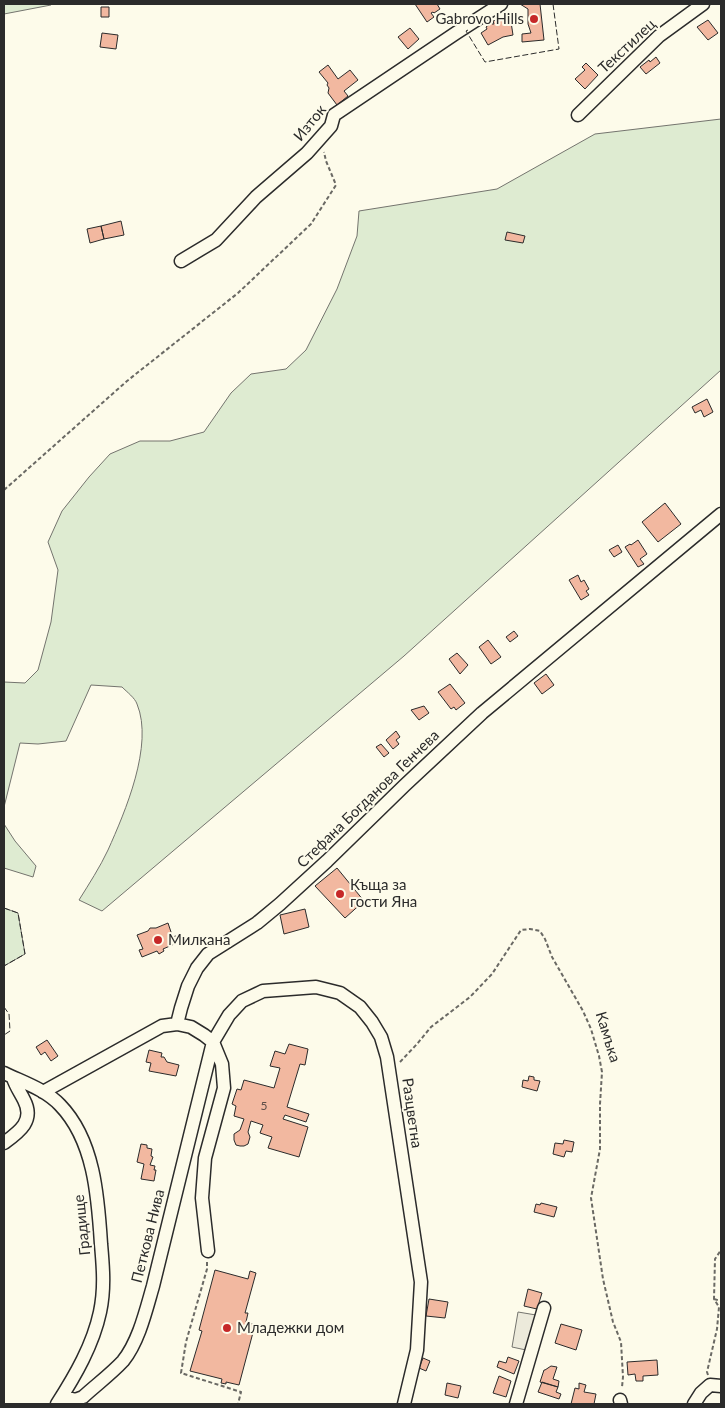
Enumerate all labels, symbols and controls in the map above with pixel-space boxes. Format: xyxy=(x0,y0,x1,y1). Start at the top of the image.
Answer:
place label: Gabrovo Hills xyxy=(435,9,524,27)
marker: Gabrovo Hills xyxy=(528,13,540,25)
street label: Текстилец xyxy=(594,14,659,76)
street label: Изток xyxy=(289,100,329,144)
street label: Стефана Богданова Генчева xyxy=(293,726,442,871)
place label: Къща за гости Яна xyxy=(350,875,417,910)
marker: Къща за гости Яна xyxy=(334,888,346,900)
place label: Милкана xyxy=(168,930,230,948)
marker: Милкана xyxy=(152,934,164,946)
street label: Камъка xyxy=(593,1009,625,1064)
street label: Разцветна xyxy=(399,1077,427,1149)
house number: 5 xyxy=(261,1098,268,1113)
street label: Петкова Нива xyxy=(127,1187,167,1284)
street label: Градище xyxy=(69,1194,93,1256)
place label: Младежки дом xyxy=(237,1318,344,1336)
marker: Младежки дом xyxy=(221,1322,233,1334)

